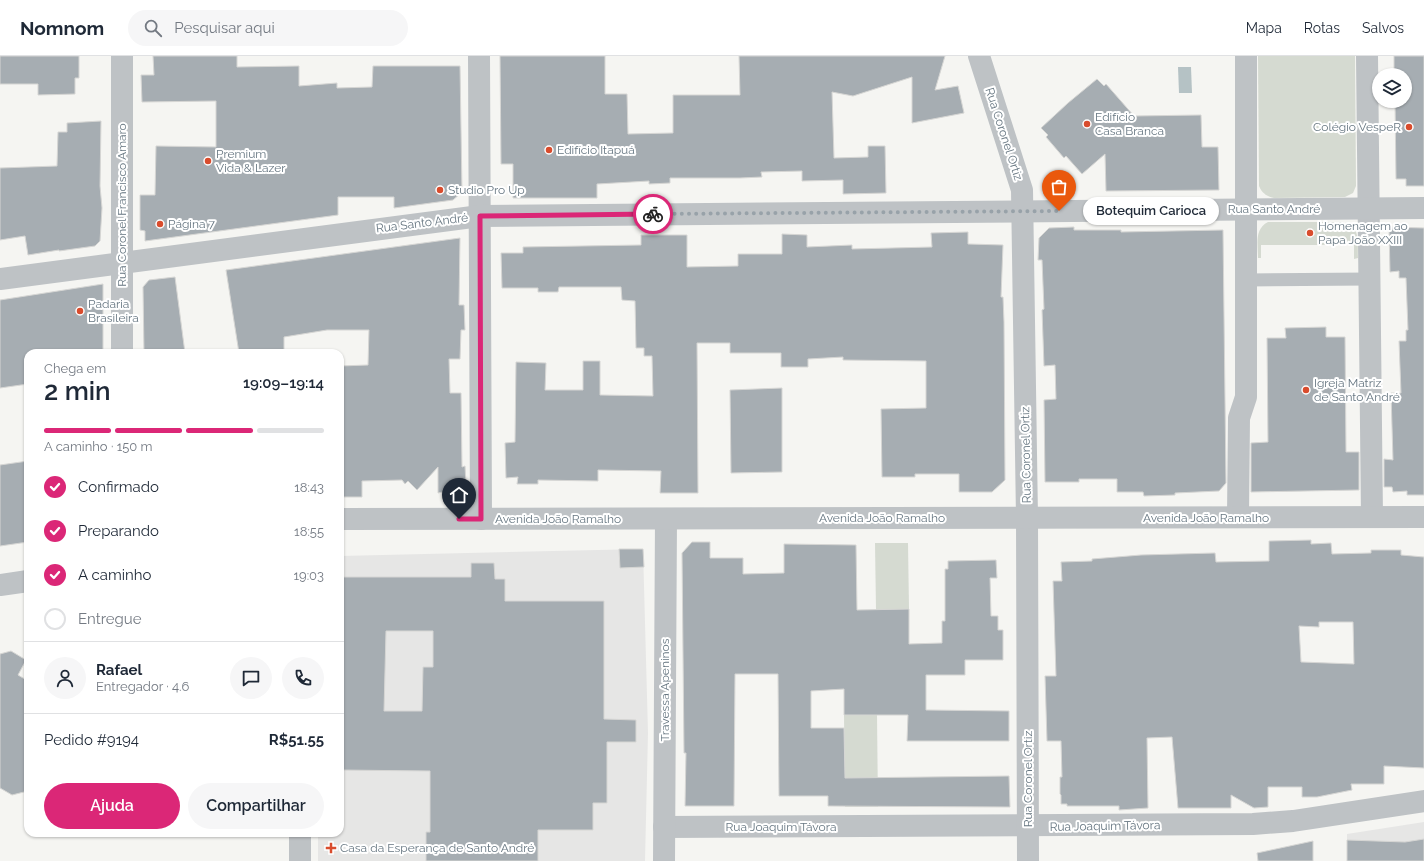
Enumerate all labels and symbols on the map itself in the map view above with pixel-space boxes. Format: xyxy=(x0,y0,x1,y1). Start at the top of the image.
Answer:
street label: Rua Coronel Ortiz xyxy=(982,86,1026,182)
place label: Edifício Casa Branca xyxy=(1095,110,1164,138)
marker: Edifício Casa Branca xyxy=(1082,119,1092,129)
place label: Colégio VespeR xyxy=(1313,120,1401,134)
marker: Colégio VespeR xyxy=(1404,122,1414,132)
street label: Rua Coronel Francisco Amaro xyxy=(115,123,129,287)
place label: Edifício Itapuá xyxy=(557,143,635,157)
marker: Edifício Itapuá xyxy=(544,145,554,155)
place label: Premium Vida & Lazer xyxy=(216,147,286,175)
marker: Premium Vida & Lazer xyxy=(203,156,213,166)
pin xyxy=(1042,170,1076,211)
place label: Studio Pro Up xyxy=(448,183,525,197)
marker: Studio Pro Up xyxy=(435,185,445,195)
courier xyxy=(633,194,673,234)
callout: Botequim Carioca xyxy=(1083,197,1219,225)
street label: Rua Santo André xyxy=(1228,202,1320,216)
street label: Rua Santo André xyxy=(375,210,469,236)
place label: Página 7 xyxy=(168,217,216,231)
marker: Página 7 xyxy=(155,219,165,229)
place label: Homenagem ao Papa João XXIII xyxy=(1318,219,1408,247)
marker: Homenagem ao Papa João XXIII xyxy=(1305,228,1315,238)
place label: Padaria Brasileira xyxy=(88,297,139,325)
marker: Padaria Brasileira xyxy=(75,306,85,316)
place label: Igreja Matriz de Santo André xyxy=(1314,376,1400,404)
marker: Igreja Matriz de Santo André xyxy=(1301,385,1311,395)
street label: Rua Coronel Ortiz xyxy=(1018,406,1034,503)
pin xyxy=(442,478,476,519)
street label: Avenida João Ramalho xyxy=(819,511,945,525)
street label: Avenida João Ramalho xyxy=(1143,511,1269,525)
street label: Avenida João Ramalho xyxy=(495,512,621,526)
street label: Travessa Apeninos xyxy=(658,638,672,741)
street label: Rua Coronel Ortiz xyxy=(1021,731,1035,827)
street label: Rua Joaquim Távora xyxy=(1049,818,1161,834)
street label: Rua Joaquim Távora xyxy=(726,820,836,834)
place label: Casa da Esperança de Santo André xyxy=(340,841,534,855)
marker: Casa da Esperança de Santo André xyxy=(325,842,337,854)

